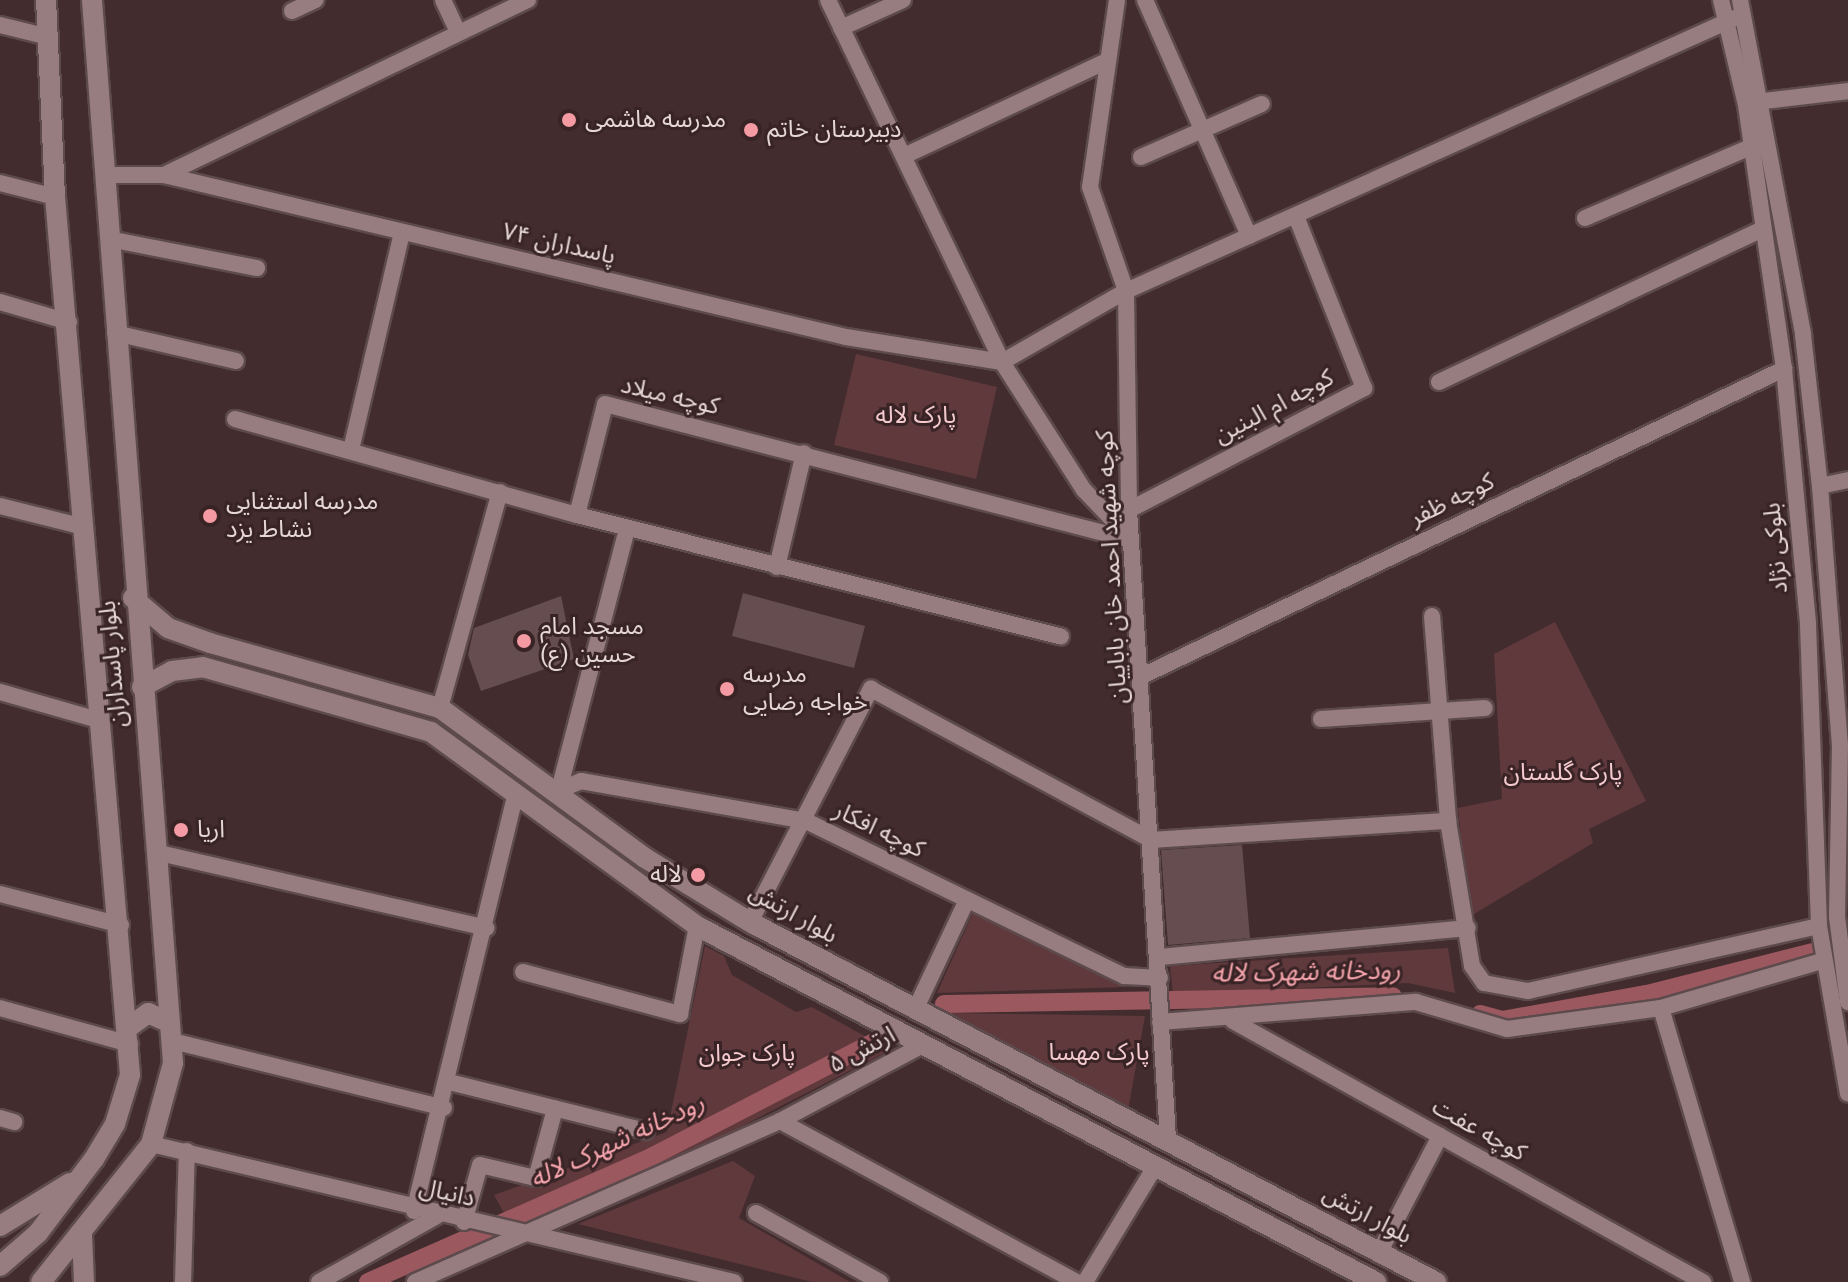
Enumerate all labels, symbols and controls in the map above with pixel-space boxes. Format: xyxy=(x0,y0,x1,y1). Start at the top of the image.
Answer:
place label: مدرسه هاشمی xyxy=(585,106,726,134)
marker: مدرسه هاشمی xyxy=(560,111,578,129)
place label: دبیرستان خاتم xyxy=(767,116,902,144)
marker: دبیرستان خاتم xyxy=(742,121,760,139)
street label: پاسداران ۷۴ xyxy=(500,217,618,271)
street label: کوچه ام البنین xyxy=(1209,364,1339,450)
street label: کوچه میلاد xyxy=(618,371,722,421)
park label: پارک لاله xyxy=(876,402,956,430)
street label: کوچه شهید احمد خان باباییان xyxy=(1090,429,1134,705)
street label: کوچه ظفر xyxy=(1405,467,1499,533)
place label: مدرسه استثنایی نشاط یزد xyxy=(226,488,378,544)
street label: بلوکی نژاد xyxy=(1758,501,1794,595)
marker: مدرسه استثنایی نشاط یزد xyxy=(201,507,219,525)
street label: بلوار پاسداران xyxy=(93,599,133,729)
place label: مسجد امام حسین (ع) xyxy=(540,613,644,669)
marker: مسجد امام حسین (ع) xyxy=(515,632,533,650)
place label: مدرسه خواجه رضایی xyxy=(743,661,868,717)
marker: مدرسه خواجه رضایی xyxy=(718,680,736,698)
park label: پارک گلستان xyxy=(1504,759,1622,787)
street label: کوچه افکار xyxy=(829,796,929,864)
place label: اریا xyxy=(197,816,225,844)
marker: اریا xyxy=(172,821,190,839)
place label: لاله xyxy=(650,861,682,889)
marker: لاله xyxy=(689,866,707,884)
street label: بلوار ارتش xyxy=(744,878,842,950)
water label: رودخانه شهرک لاله xyxy=(1211,955,1401,989)
street label: ارتش ۵ xyxy=(824,1021,900,1079)
park label: پارک مهسا xyxy=(1048,1039,1150,1067)
park label: پارک جوان xyxy=(699,1040,795,1068)
water label: رودخانه شهرک لاله xyxy=(525,1087,709,1195)
street label: کوچه عفت xyxy=(1427,1092,1531,1168)
street label: دانیال xyxy=(416,1173,478,1213)
street label: بلوار ارتش xyxy=(1317,1180,1417,1250)

